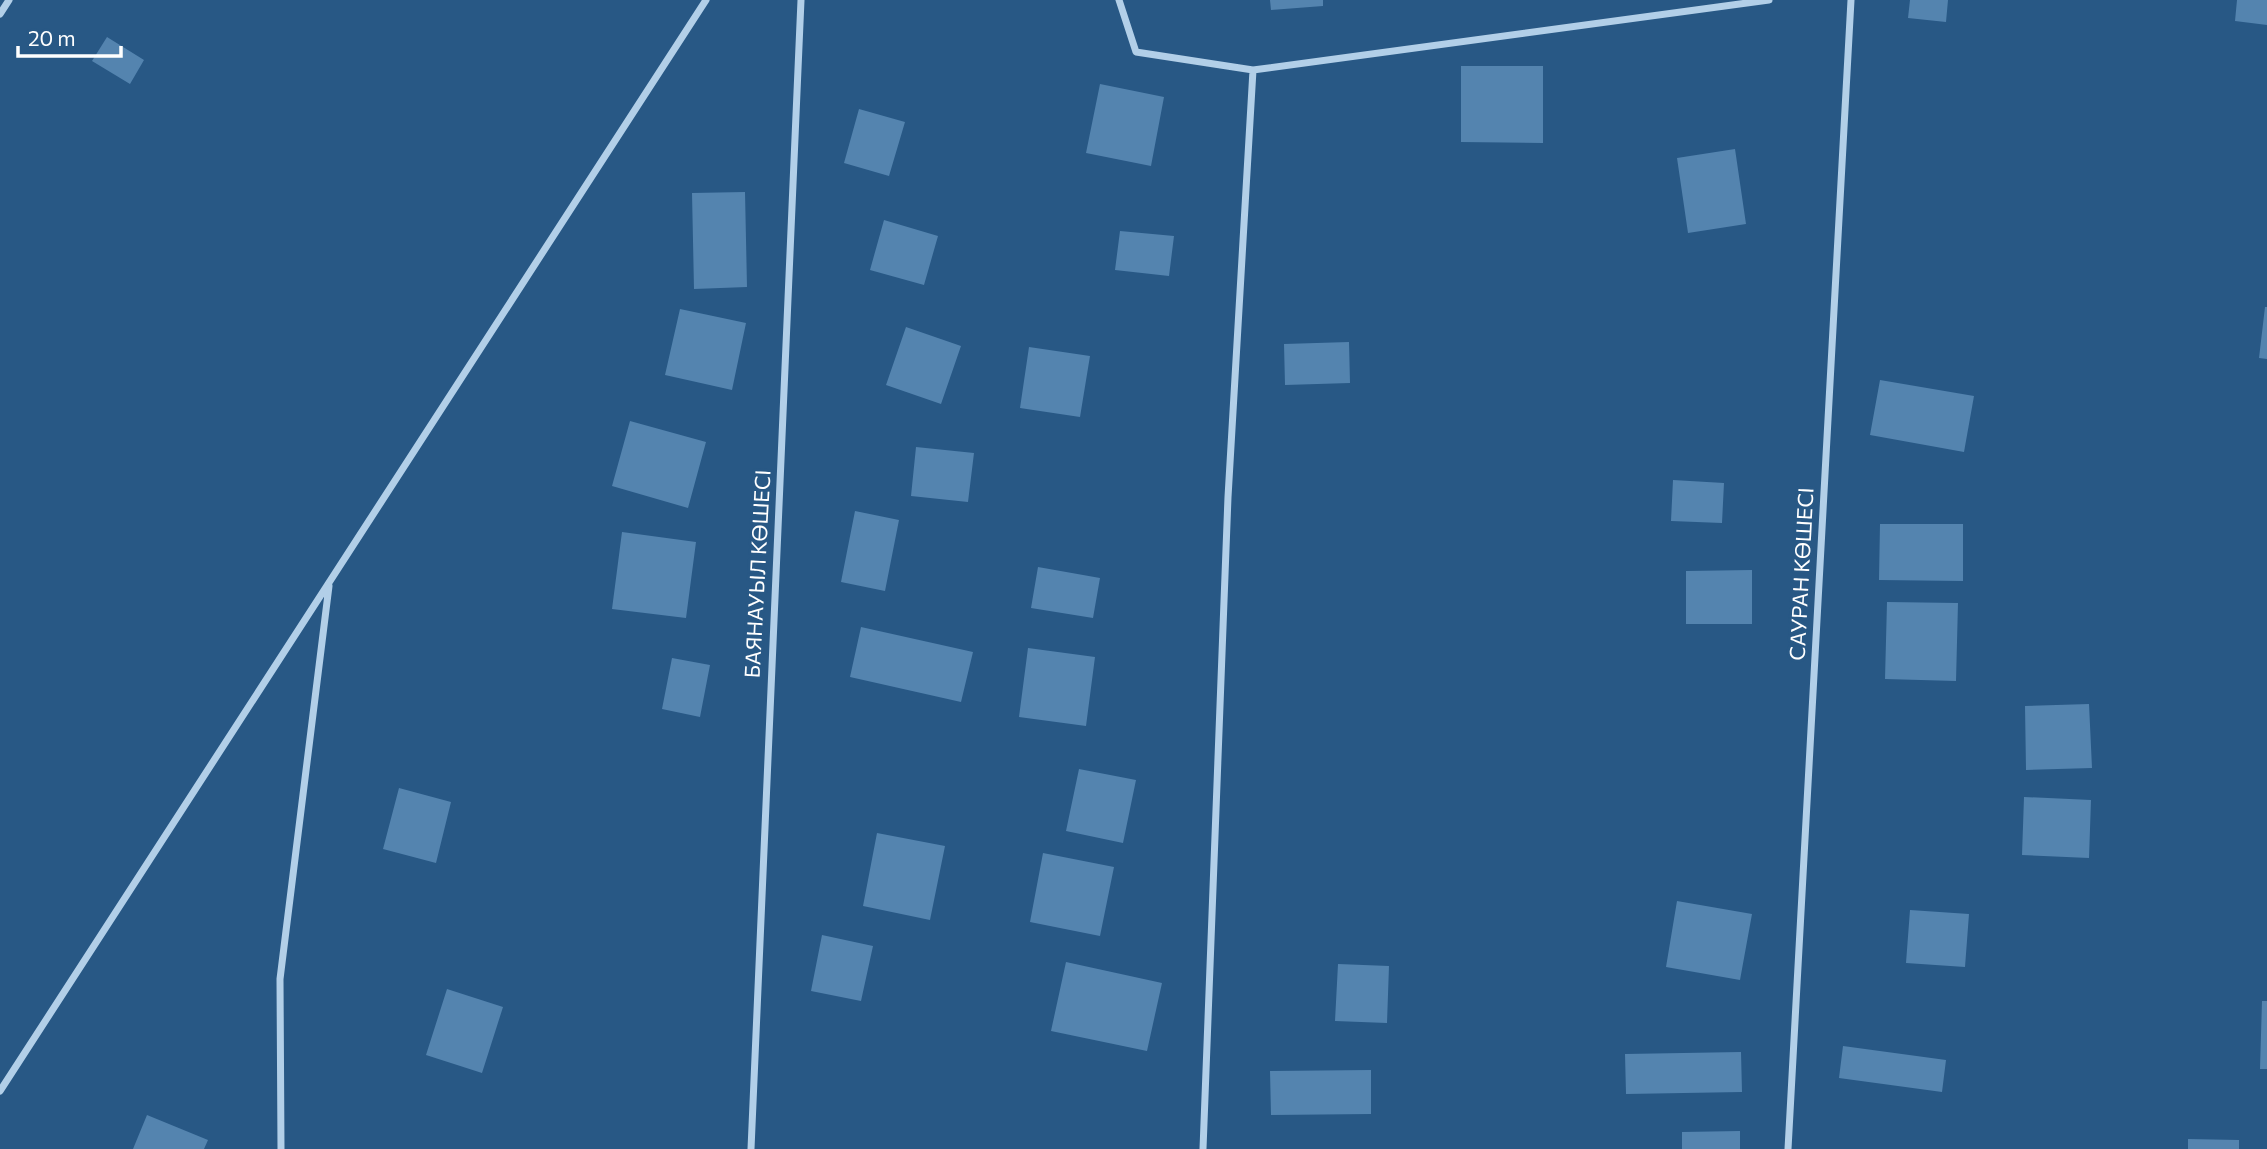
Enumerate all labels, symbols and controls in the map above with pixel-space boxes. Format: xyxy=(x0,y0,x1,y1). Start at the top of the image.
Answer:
scale bar xyxy=(18,14,121,58)
text: 20 m xyxy=(28,25,76,50)
street label: БАЯНАУЫЛ КӨШЕСІ xyxy=(739,469,774,679)
street label: САУРАН КӨШЕСІ xyxy=(1783,487,1818,661)

